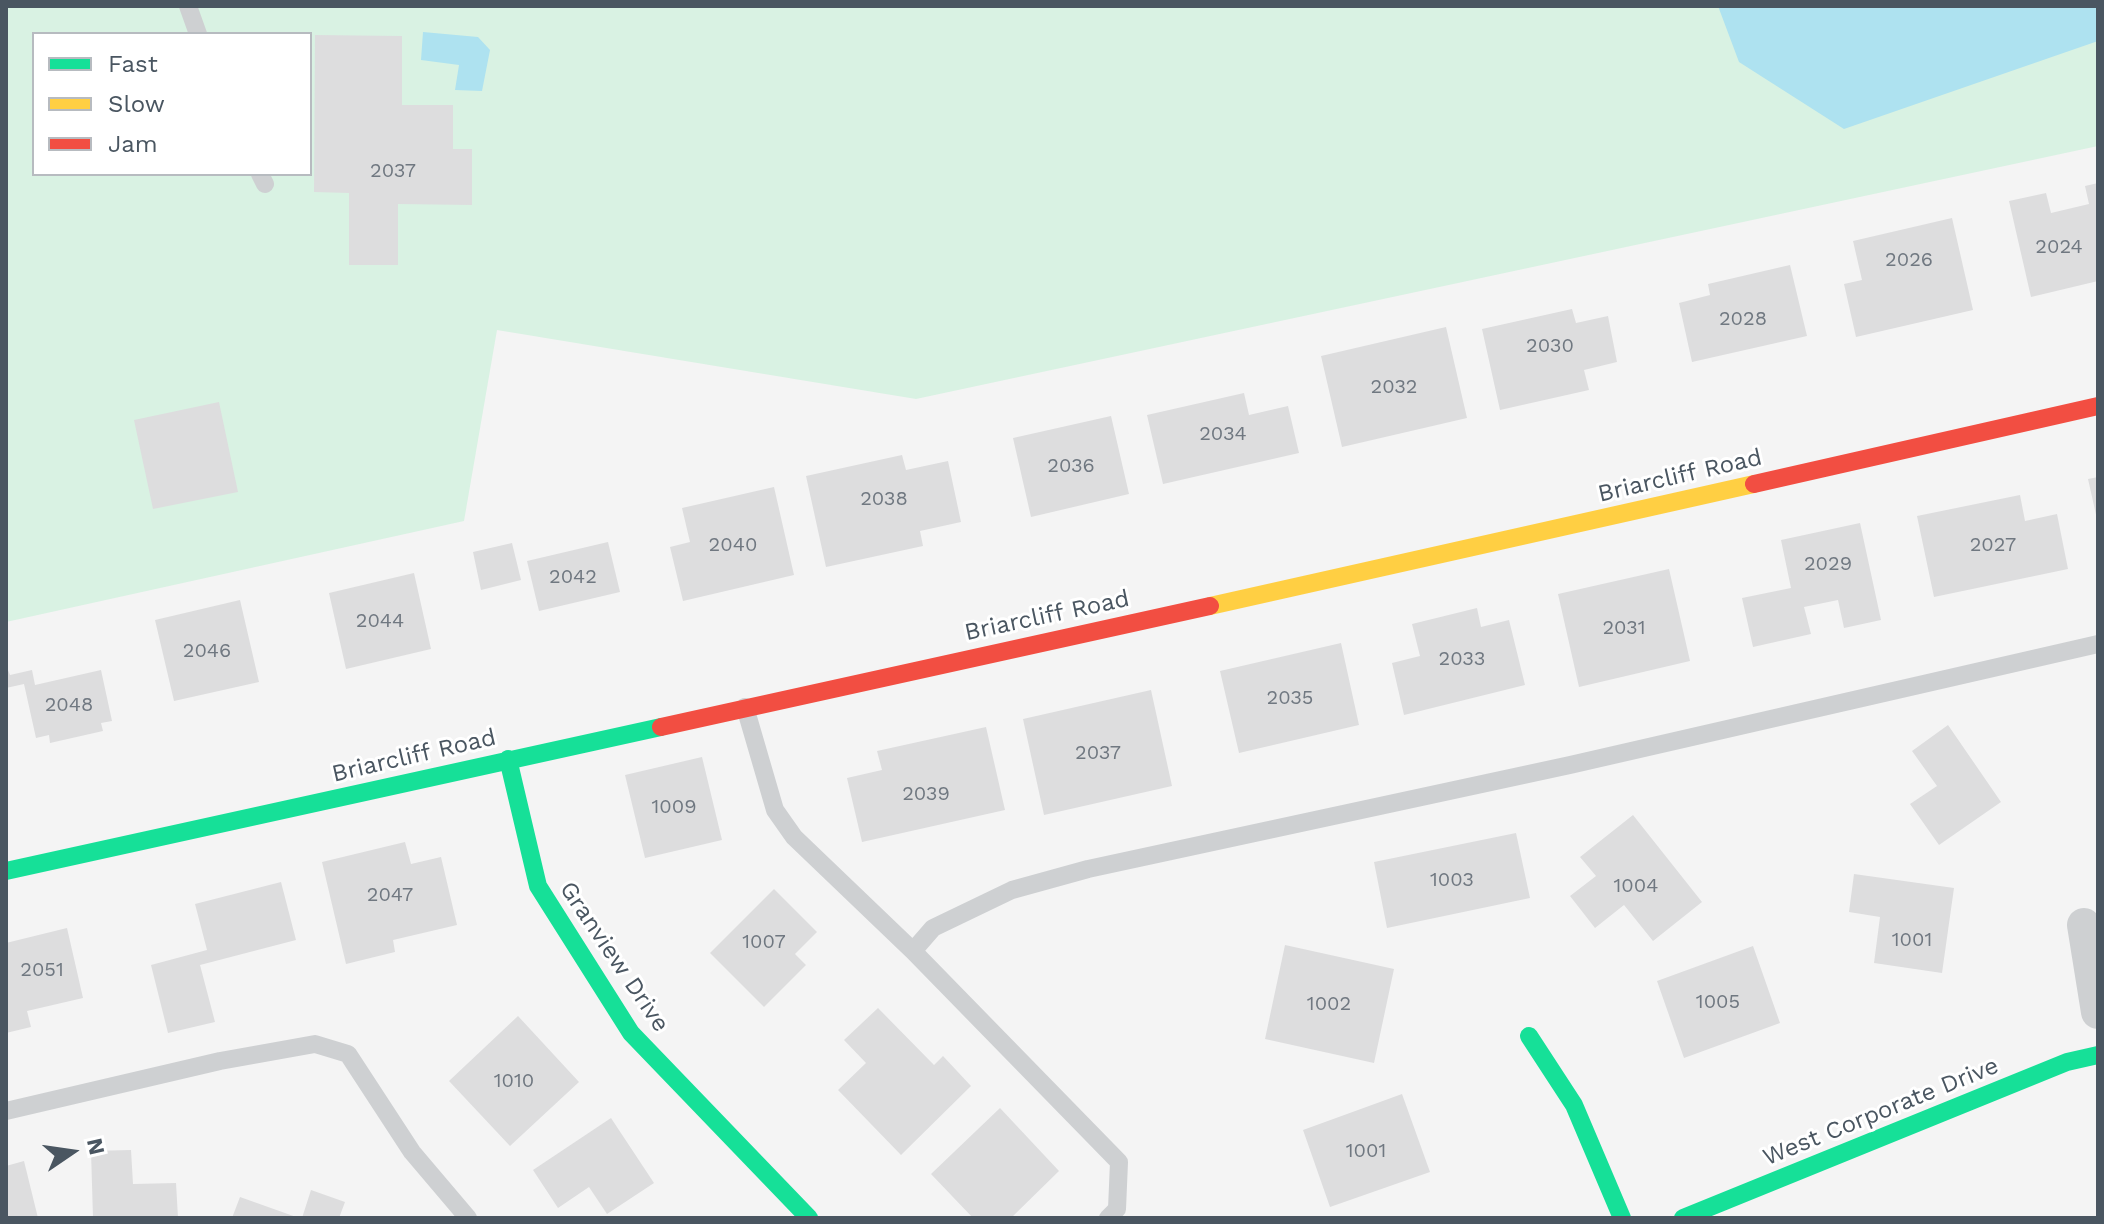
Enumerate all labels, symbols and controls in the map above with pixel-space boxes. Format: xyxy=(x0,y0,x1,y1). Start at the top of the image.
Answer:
legend xyxy=(32,32,312,176)
text: Fast xyxy=(108,50,158,78)
text: Slow xyxy=(108,90,165,118)
text: Jam xyxy=(108,130,158,158)
house number: 2037 xyxy=(370,159,416,183)
house number: 2024 xyxy=(2035,235,2083,259)
house number: 2026 xyxy=(1885,248,1933,272)
house number: 2028 xyxy=(1719,307,1767,331)
house number: 2030 xyxy=(1526,334,1574,358)
house number: 2032 xyxy=(1370,375,1418,399)
house number: 2034 xyxy=(1199,422,1247,446)
street label: Briarcliff Road xyxy=(1595,443,1765,509)
house number: 2036 xyxy=(1047,454,1095,478)
house number: 2038 xyxy=(860,487,908,511)
house number: 2040 xyxy=(709,533,757,557)
house number: 2027 xyxy=(1970,533,2016,557)
house number: 2029 xyxy=(1804,552,1852,576)
house number: 2042 xyxy=(549,565,597,589)
street label: Briarcliff Road xyxy=(962,584,1132,648)
house number: 2044 xyxy=(356,609,404,633)
house number: 2031 xyxy=(1602,616,1646,640)
house number: 2046 xyxy=(183,639,231,663)
house number: 2033 xyxy=(1438,647,1486,671)
house number: 2035 xyxy=(1267,686,1313,710)
house number: 2048 xyxy=(45,693,93,717)
street label: Briarcliff Road xyxy=(329,723,499,789)
house number: 2037 xyxy=(1075,741,1121,765)
house number: 2039 xyxy=(902,782,950,806)
house number: 1009 xyxy=(651,795,697,819)
house number: 1003 xyxy=(1430,868,1474,892)
house number: 1004 xyxy=(1614,874,1658,898)
street label: Granview Drive xyxy=(553,876,675,1038)
house number: 2047 xyxy=(367,883,413,907)
house number: 1001 xyxy=(1892,928,1932,952)
house number: 1007 xyxy=(742,930,786,954)
house number: 2051 xyxy=(20,958,64,982)
house number: 1005 xyxy=(1696,990,1740,1014)
house number: 1002 xyxy=(1307,992,1351,1016)
street label: West Corporate Drive xyxy=(1759,1052,2003,1172)
house number: 1010 xyxy=(494,1069,534,1093)
north arrow xyxy=(32,1112,112,1192)
text: N xyxy=(82,1136,110,1157)
house number: 1001 xyxy=(1346,1139,1386,1163)

